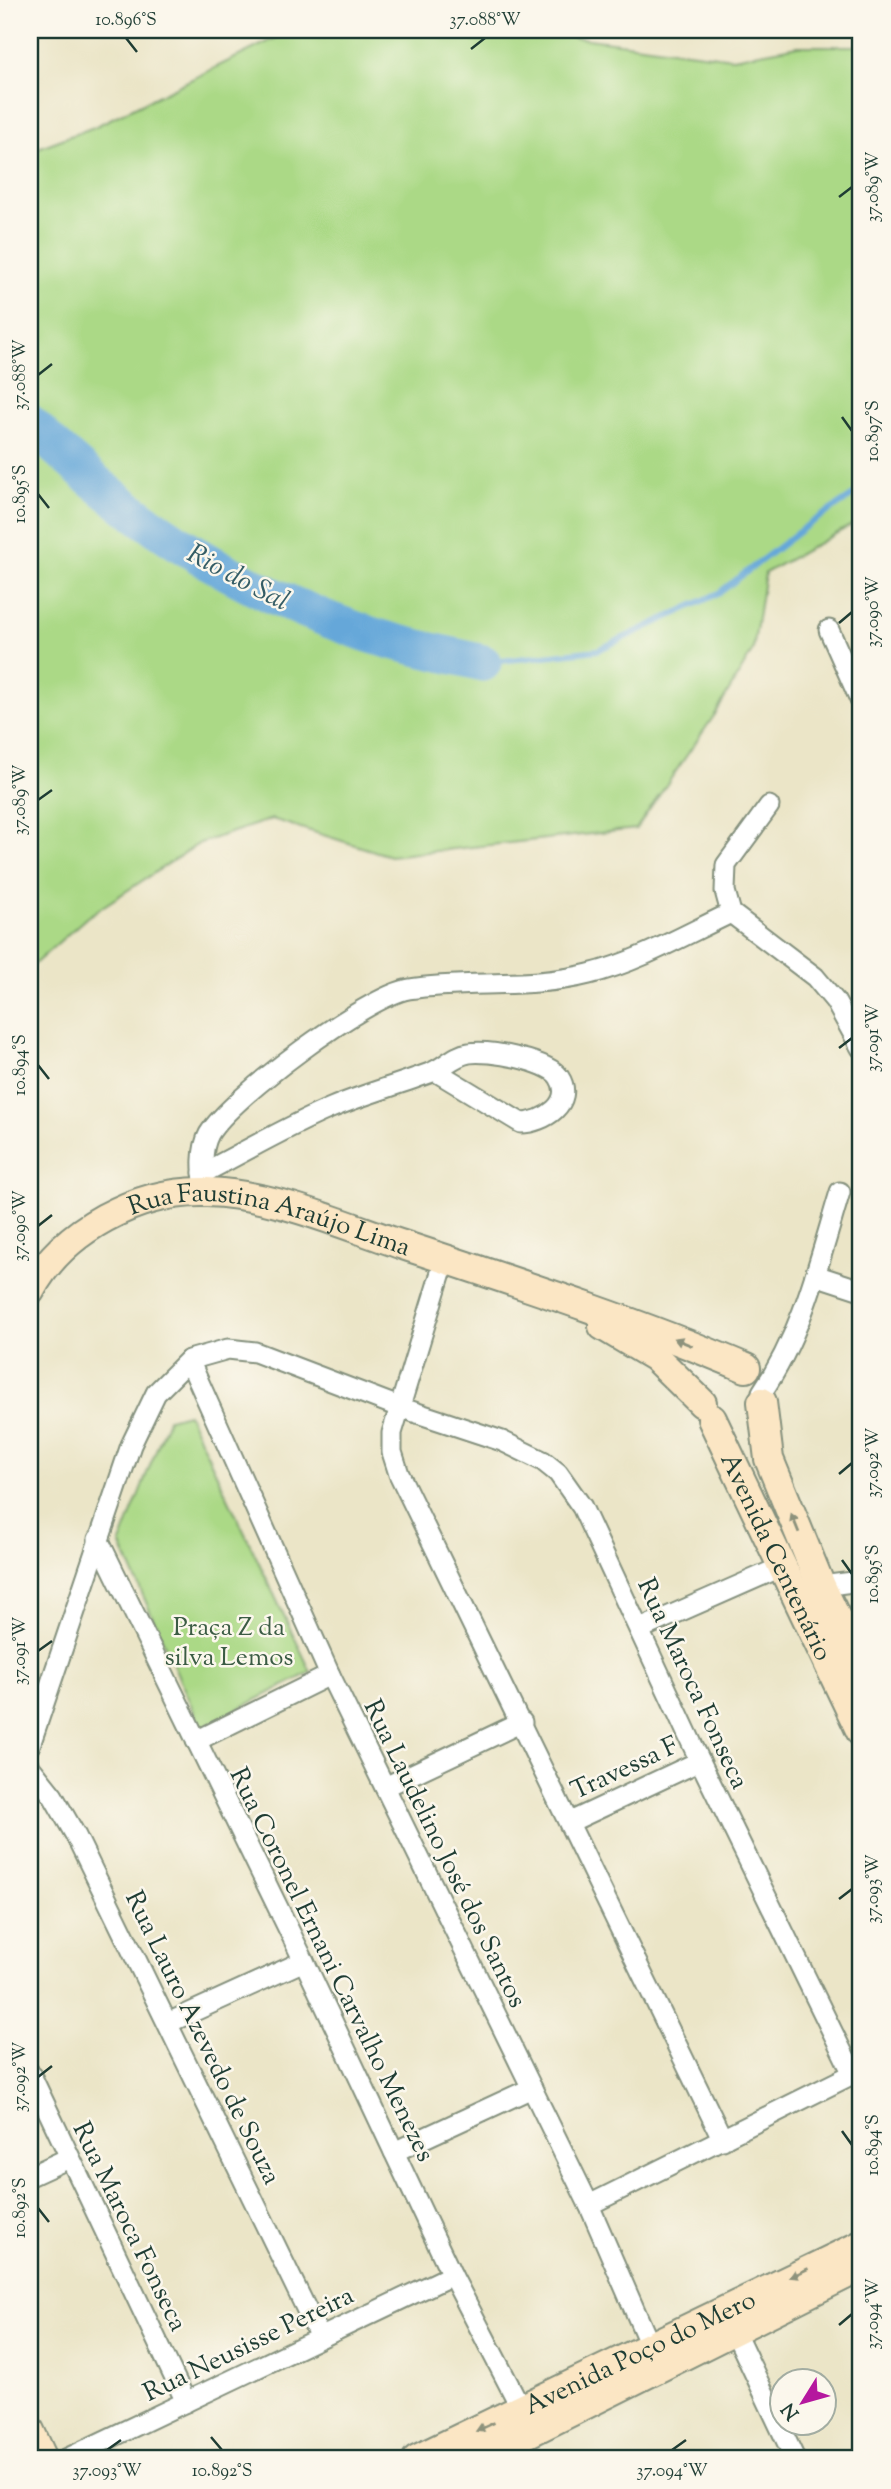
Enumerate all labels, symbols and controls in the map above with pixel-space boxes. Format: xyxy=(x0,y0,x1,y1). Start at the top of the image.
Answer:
text: 10.896°S xyxy=(95,8,157,34)
text: 37.088°W xyxy=(449,8,521,34)
text: 37.089°W xyxy=(861,151,887,223)
text: 37.088°W xyxy=(8,339,34,411)
text: 10.897°S xyxy=(861,400,887,462)
text: 10.895°S xyxy=(8,465,34,524)
water label: Rio do Sal xyxy=(179,535,296,622)
text: 37.090°W xyxy=(861,576,887,648)
text: 37.089°W xyxy=(8,764,34,836)
text: 37.091°W xyxy=(861,1004,887,1072)
text: 10.894°S xyxy=(8,1034,34,1096)
street label: Rua Faustina Araújo Lima xyxy=(123,1176,415,1267)
text: 37.090°W xyxy=(8,1190,34,1262)
one-way arrow xyxy=(673,1336,694,1347)
text: 37.092°W xyxy=(861,1428,887,1498)
street label: Avenida Centenário xyxy=(710,1447,840,1667)
one-way arrow xyxy=(789,1512,800,1533)
text: 10.895°S xyxy=(861,1545,887,1604)
street label: Rua Maroca Fonseca xyxy=(627,1573,757,1796)
park label: Praça Z da silva Lemos xyxy=(164,1610,294,1677)
text: 37.091°W xyxy=(8,1617,34,1685)
street label: Rua Laudelino José dos Santos xyxy=(353,1694,535,2014)
street label: Travessa F xyxy=(565,1728,685,1810)
street label: Rua Coronel Ernani Carvalho Menezes xyxy=(219,1762,443,2168)
text: 37.093°W xyxy=(861,1854,887,1924)
street label: Rua Lauro Azevedo de Souza xyxy=(114,1885,289,2191)
text: 37.092°W xyxy=(8,2042,34,2112)
text: 10.894°S xyxy=(861,2114,887,2176)
street label: Rua Maroca Fonseca xyxy=(62,2116,196,2338)
text: 10.892°S xyxy=(8,2178,34,2238)
one-way arrow xyxy=(789,2267,809,2279)
street label: Rua Neusisse Pereira xyxy=(138,2278,361,2412)
text: 37.094°W xyxy=(861,2278,887,2350)
street label: Avenida Poço do Mero xyxy=(519,2282,762,2426)
north arrow xyxy=(768,2366,838,2436)
text: N xyxy=(776,2397,807,2425)
one-way arrow xyxy=(475,2421,495,2433)
text: 37.093°W xyxy=(72,2459,142,2485)
text: 10.892°S xyxy=(192,2459,252,2485)
text: 37.094°W xyxy=(636,2459,708,2485)

